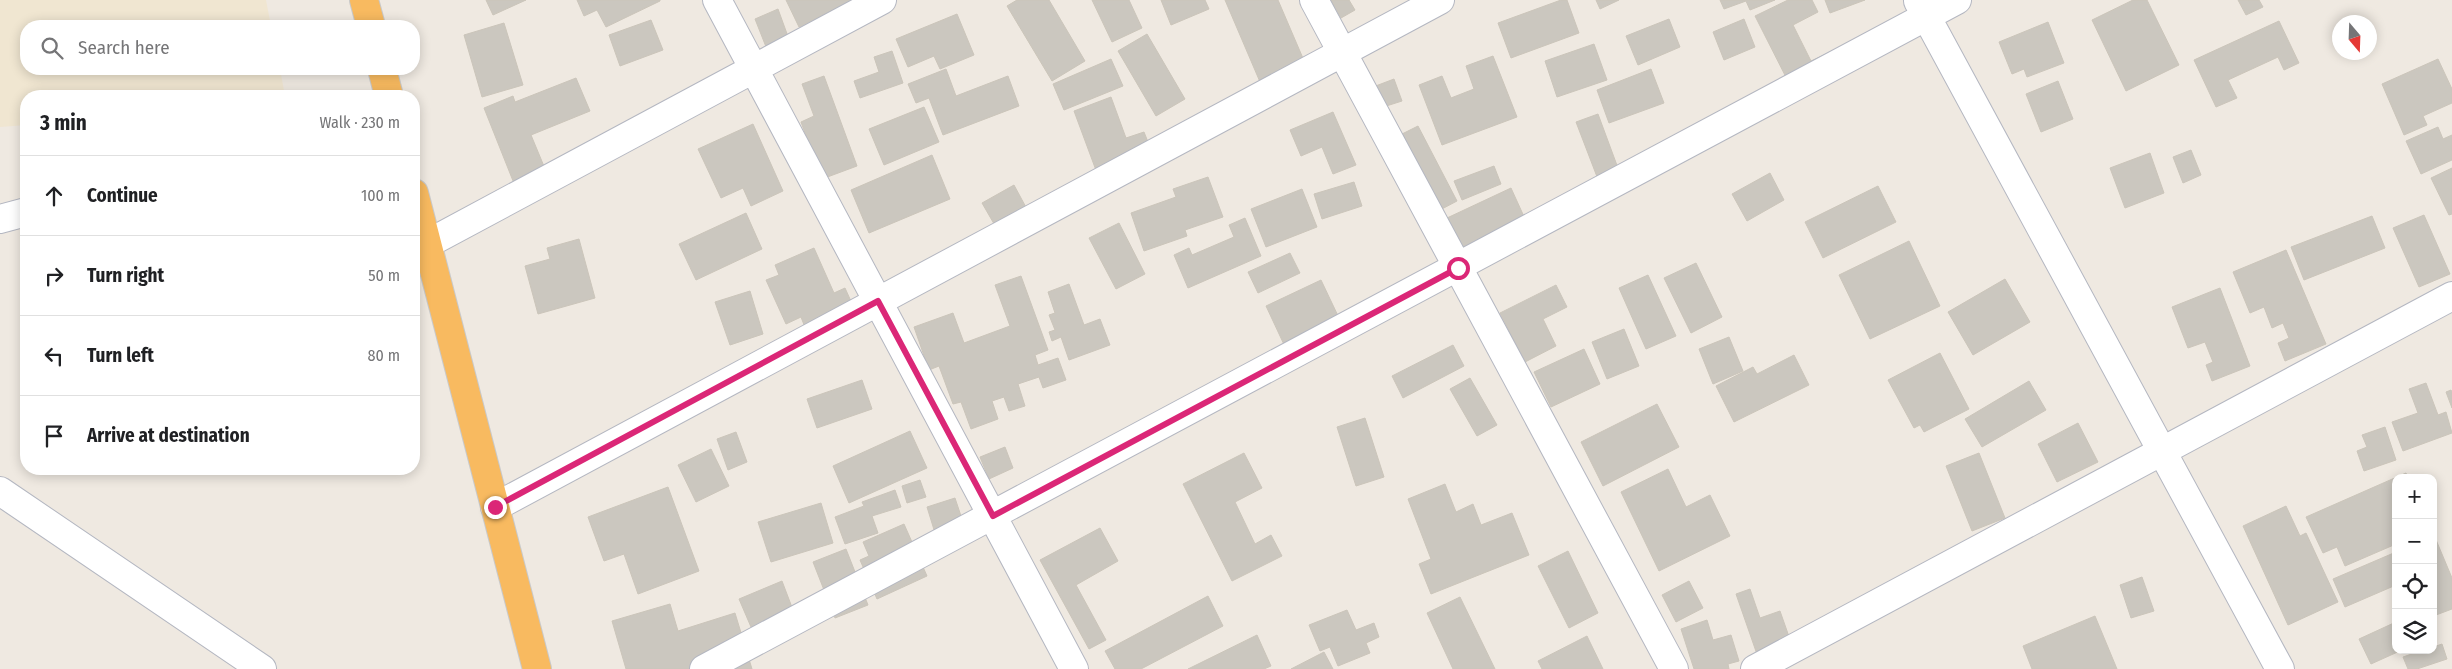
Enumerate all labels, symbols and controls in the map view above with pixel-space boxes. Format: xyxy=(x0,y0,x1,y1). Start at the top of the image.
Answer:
north arrow xyxy=(2332,15,2377,60)
search box xyxy=(20,20,420,75)
icon: search xyxy=(38,34,66,62)
text: Search here xyxy=(78,36,170,59)
text: 3 min xyxy=(40,110,87,136)
text: Walk · 230 m xyxy=(320,113,400,132)
icon: ahead xyxy=(40,182,68,210)
text: Continue xyxy=(87,184,158,207)
text: 100 m xyxy=(361,186,400,205)
route start xyxy=(1447,257,1470,280)
icon: right xyxy=(40,262,68,290)
text: Turn right xyxy=(87,264,164,287)
text: 50 m xyxy=(368,266,400,285)
icon: left xyxy=(40,342,68,370)
text: Turn left xyxy=(87,344,154,367)
text: 80 m xyxy=(368,346,400,365)
icon: arrive xyxy=(40,422,68,450)
text: Arrive at destination xyxy=(87,424,250,447)
map controls xyxy=(2392,474,2437,654)
button: + xyxy=(2392,474,2437,519)
route end xyxy=(484,496,507,519)
button: − xyxy=(2392,519,2437,564)
button: locate xyxy=(2392,564,2437,609)
button: layers xyxy=(2392,609,2437,654)

